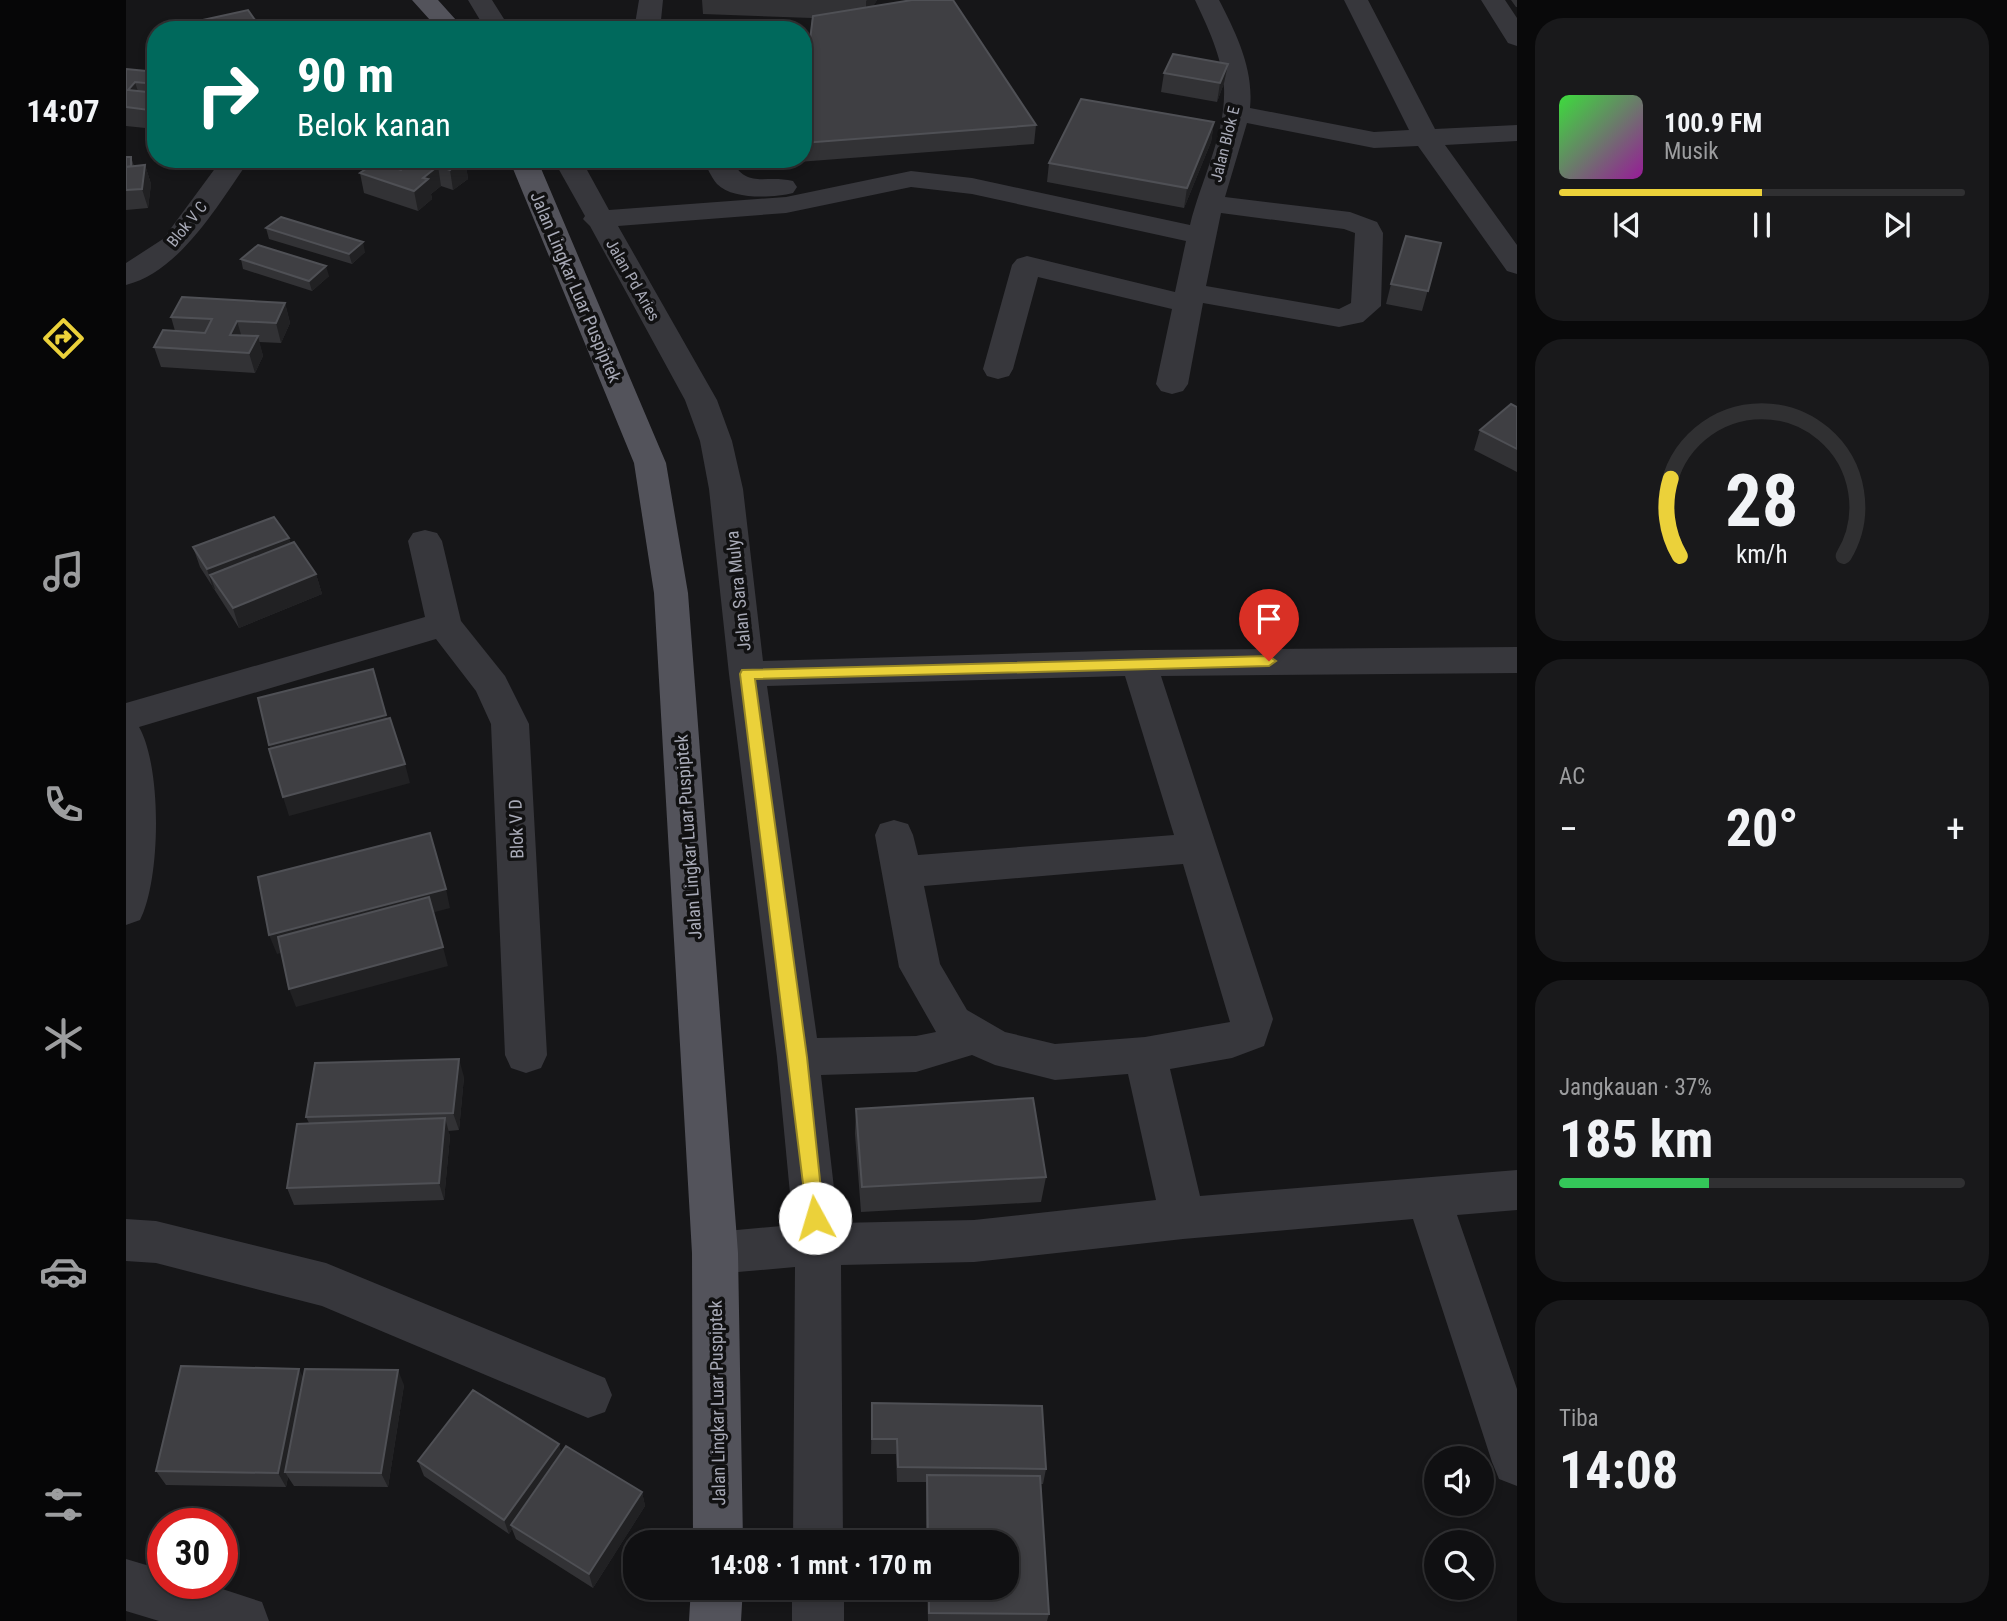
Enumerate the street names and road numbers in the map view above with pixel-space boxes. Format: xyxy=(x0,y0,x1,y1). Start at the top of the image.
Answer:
street label: Jalan Blok E xyxy=(1206,104,1244,184)
street label: Jalan Lingkar Luar Puspiptek xyxy=(526,188,626,386)
street label: Blok V C xyxy=(163,197,211,251)
street label: Jalan Pd Aries xyxy=(602,236,664,324)
street label: Jalan Sara Mulya xyxy=(721,530,755,652)
street label: Jalan Lingkar Luar Puspiptek xyxy=(670,734,706,940)
street label: Blok V D xyxy=(504,799,528,859)
street label: Jalan Lingkar Luar Puspiptek xyxy=(705,1300,729,1506)

